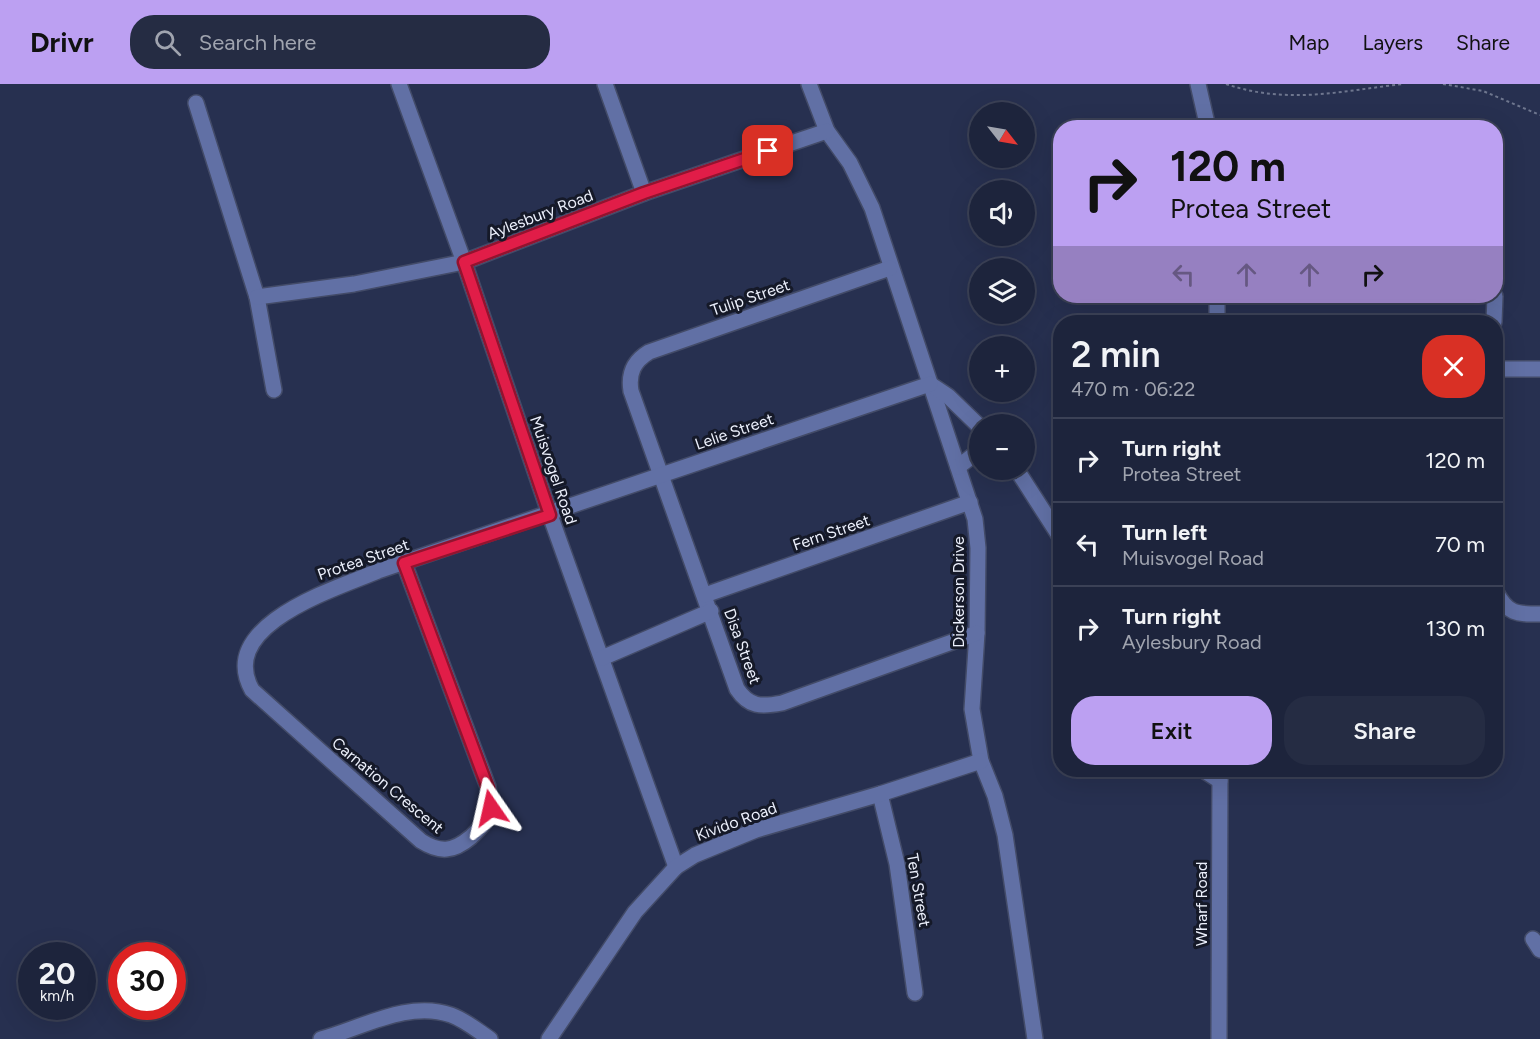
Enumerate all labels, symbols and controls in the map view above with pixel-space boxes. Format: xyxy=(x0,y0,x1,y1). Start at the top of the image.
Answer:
search box xyxy=(130,15,550,69)
text: Drivr xyxy=(30,25,94,59)
icon: search xyxy=(151,26,184,59)
text: Search here xyxy=(199,29,316,56)
text: Map xyxy=(1289,30,1329,55)
text: Layers xyxy=(1362,30,1423,55)
text: Share xyxy=(1456,30,1510,55)
north arrow xyxy=(969,102,1035,168)
map controls xyxy=(969,102,1035,480)
pin xyxy=(742,125,793,176)
icon: arrive xyxy=(751,134,784,167)
text: 120 m xyxy=(1170,141,1286,192)
icon: right xyxy=(1071,144,1149,222)
button: sound xyxy=(969,180,1035,246)
street label: Aylesbury Road xyxy=(485,186,596,243)
text: Protea Street xyxy=(1170,192,1331,225)
button: layers xyxy=(969,258,1035,324)
icon: left xyxy=(1167,258,1200,291)
icon: ahead xyxy=(1230,258,1263,291)
icon: ahead xyxy=(1293,258,1326,291)
icon: right xyxy=(1356,258,1389,291)
street label: Tulip Street xyxy=(708,275,792,320)
text: 2 min xyxy=(1071,333,1161,376)
button: close xyxy=(1422,335,1485,398)
button: + xyxy=(969,336,1035,402)
text: 470 m · 06:22 xyxy=(1071,377,1195,401)
street label: Lelie Street xyxy=(692,409,776,454)
street label: Muisvogel Road xyxy=(526,413,581,527)
button: − xyxy=(969,414,1035,480)
text: Turn right xyxy=(1122,435,1221,462)
icon: right xyxy=(1071,444,1104,477)
text: 120 m xyxy=(1425,447,1485,474)
text: Protea Street xyxy=(1122,462,1241,486)
street label: Fern Street xyxy=(790,510,872,555)
text: Turn left xyxy=(1122,519,1208,546)
icon: left xyxy=(1071,528,1104,561)
text: 70 m xyxy=(1435,531,1485,558)
street label: Protea Street xyxy=(315,535,411,584)
street label: Dickerson Drive xyxy=(949,536,968,648)
text: Muisvogel Road xyxy=(1122,546,1264,570)
text: Turn right xyxy=(1122,603,1221,630)
street label: Disa Street xyxy=(720,606,765,687)
icon: right xyxy=(1071,612,1104,645)
text: 130 m xyxy=(1426,615,1485,642)
text: Aylesbury Road xyxy=(1122,630,1262,654)
button: Exit xyxy=(1071,696,1272,765)
button: Share xyxy=(1284,696,1485,765)
street label: Carnation Crescent xyxy=(328,733,447,838)
position arrow xyxy=(459,776,523,840)
street label: Kivido Road xyxy=(693,798,779,845)
street label: Ten Street xyxy=(903,852,934,928)
street label: Wharf Road xyxy=(1192,862,1211,946)
speed limit sign: 30 xyxy=(108,942,186,1020)
text: 20 xyxy=(39,955,75,992)
text: km/h xyxy=(40,987,74,1005)

